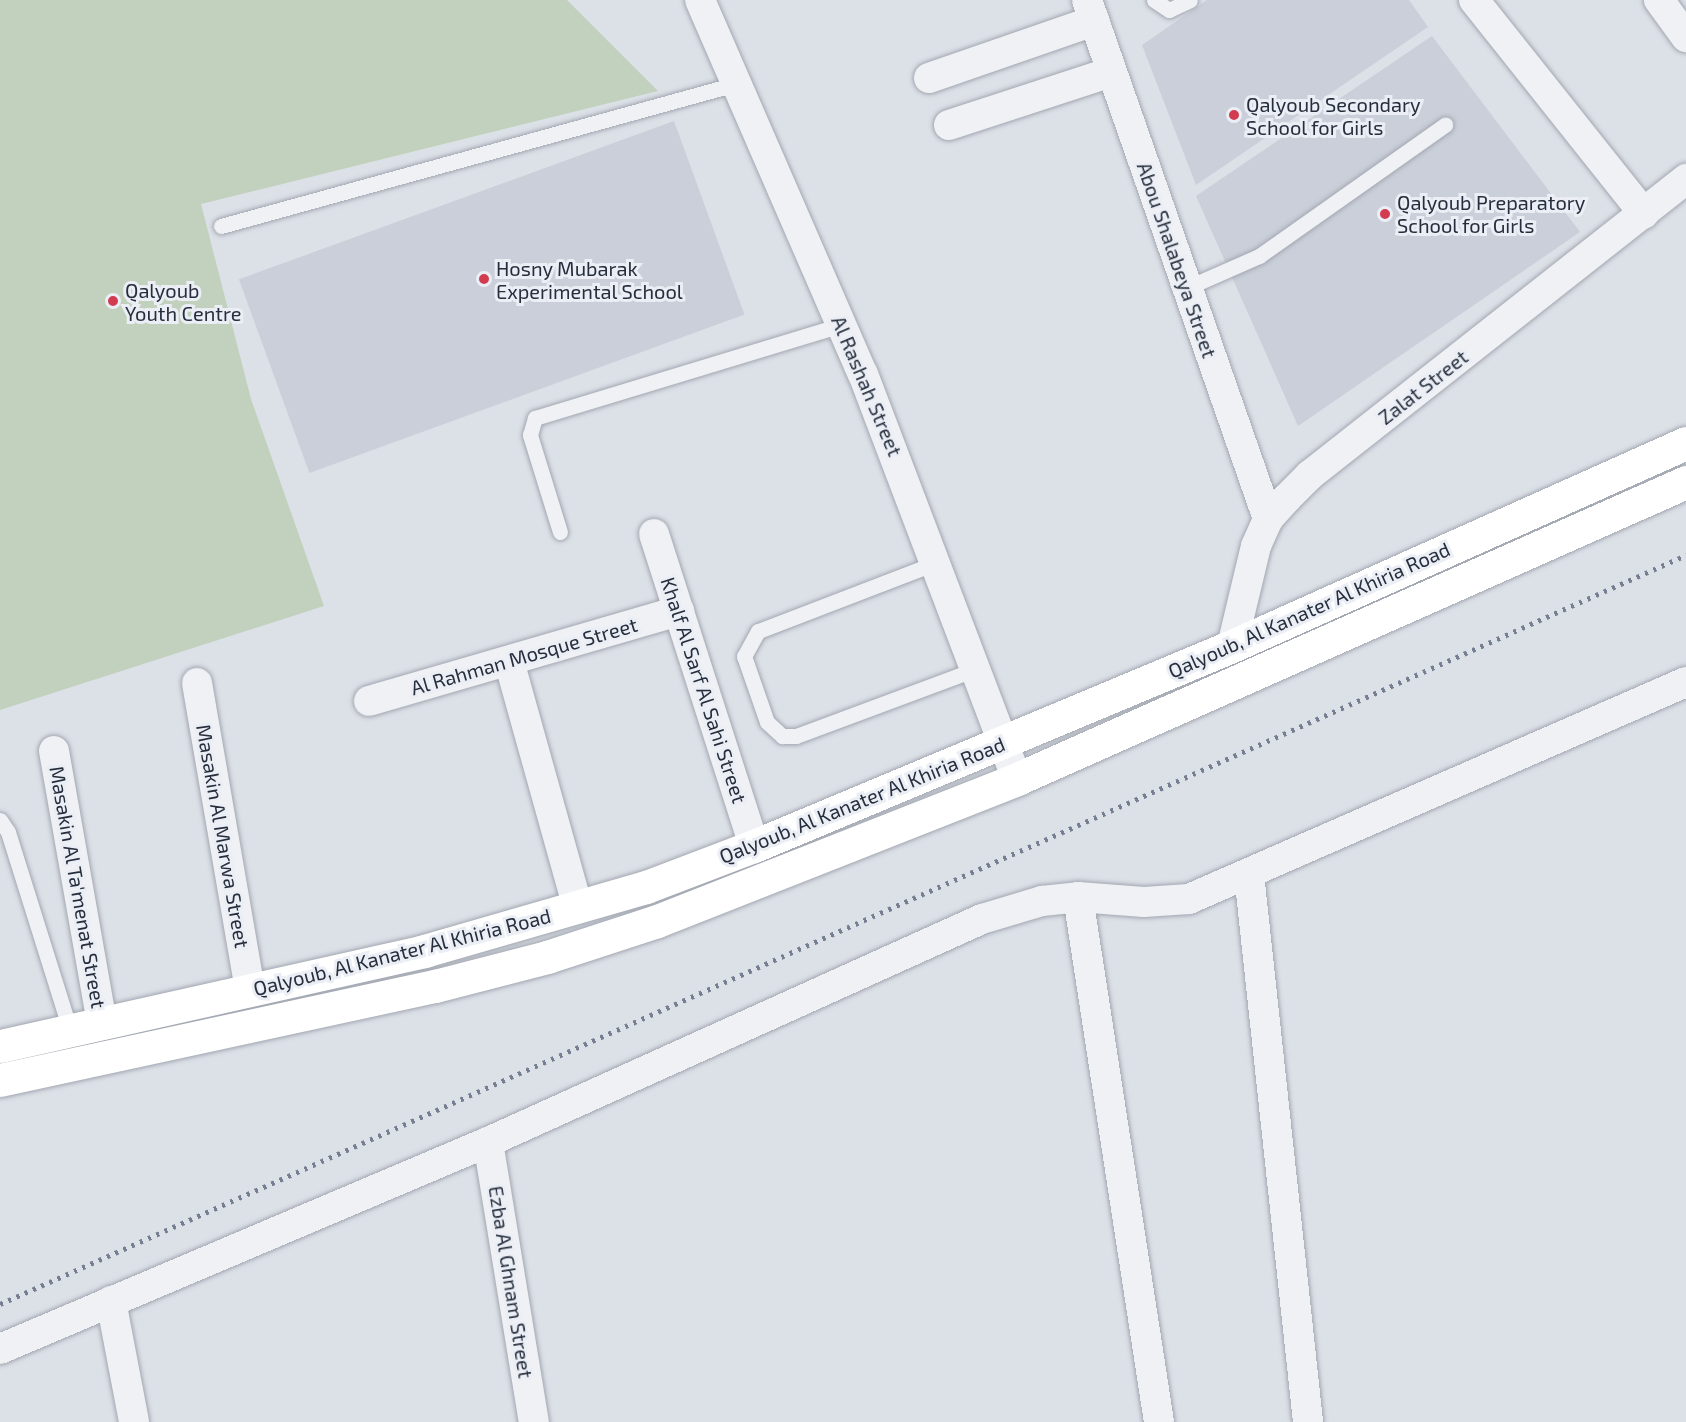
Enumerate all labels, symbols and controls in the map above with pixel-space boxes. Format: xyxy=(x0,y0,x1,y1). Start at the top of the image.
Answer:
place label: Qalyoub Secondary School for Girls xyxy=(1246,92,1421,139)
marker: Qalyoub Secondary School for Girls xyxy=(1227,108,1241,122)
street label: Abou Shalabeya Street xyxy=(1132,159,1222,361)
place label: Qalyoub Preparatory School for Girls xyxy=(1397,190,1585,237)
marker: Qalyoub Preparatory School for Girls xyxy=(1378,207,1392,221)
place label: Hosny Mubarak Experimental School xyxy=(496,256,683,303)
marker: Hosny Mubarak Experimental School xyxy=(477,272,491,286)
place label: Qalyoub Youth Centre xyxy=(125,278,241,325)
marker: Qalyoub Youth Centre xyxy=(106,294,120,308)
street label: Al Rashah Street xyxy=(827,312,907,460)
street label: Zalat Street xyxy=(1374,345,1472,429)
street label: Qalyoub, Al Kanater Al Khiria Road xyxy=(1163,536,1455,684)
street label: Khalf Al Sarf Al Sahi Street xyxy=(656,573,752,807)
street label: Al Rahman Mosque Street xyxy=(408,612,640,700)
street label: Masakin Al Marwa Street xyxy=(191,722,255,950)
street label: Qalyoub, Al Kanater Al Khiria Road xyxy=(715,731,1009,869)
street label: Masakin Al Ta'menat Street xyxy=(45,763,111,1011)
street label: Qalyoub, Al Kanater Al Khiria Road xyxy=(250,903,554,1001)
street label: Ezba Al Ghnam Street xyxy=(484,1184,538,1380)

